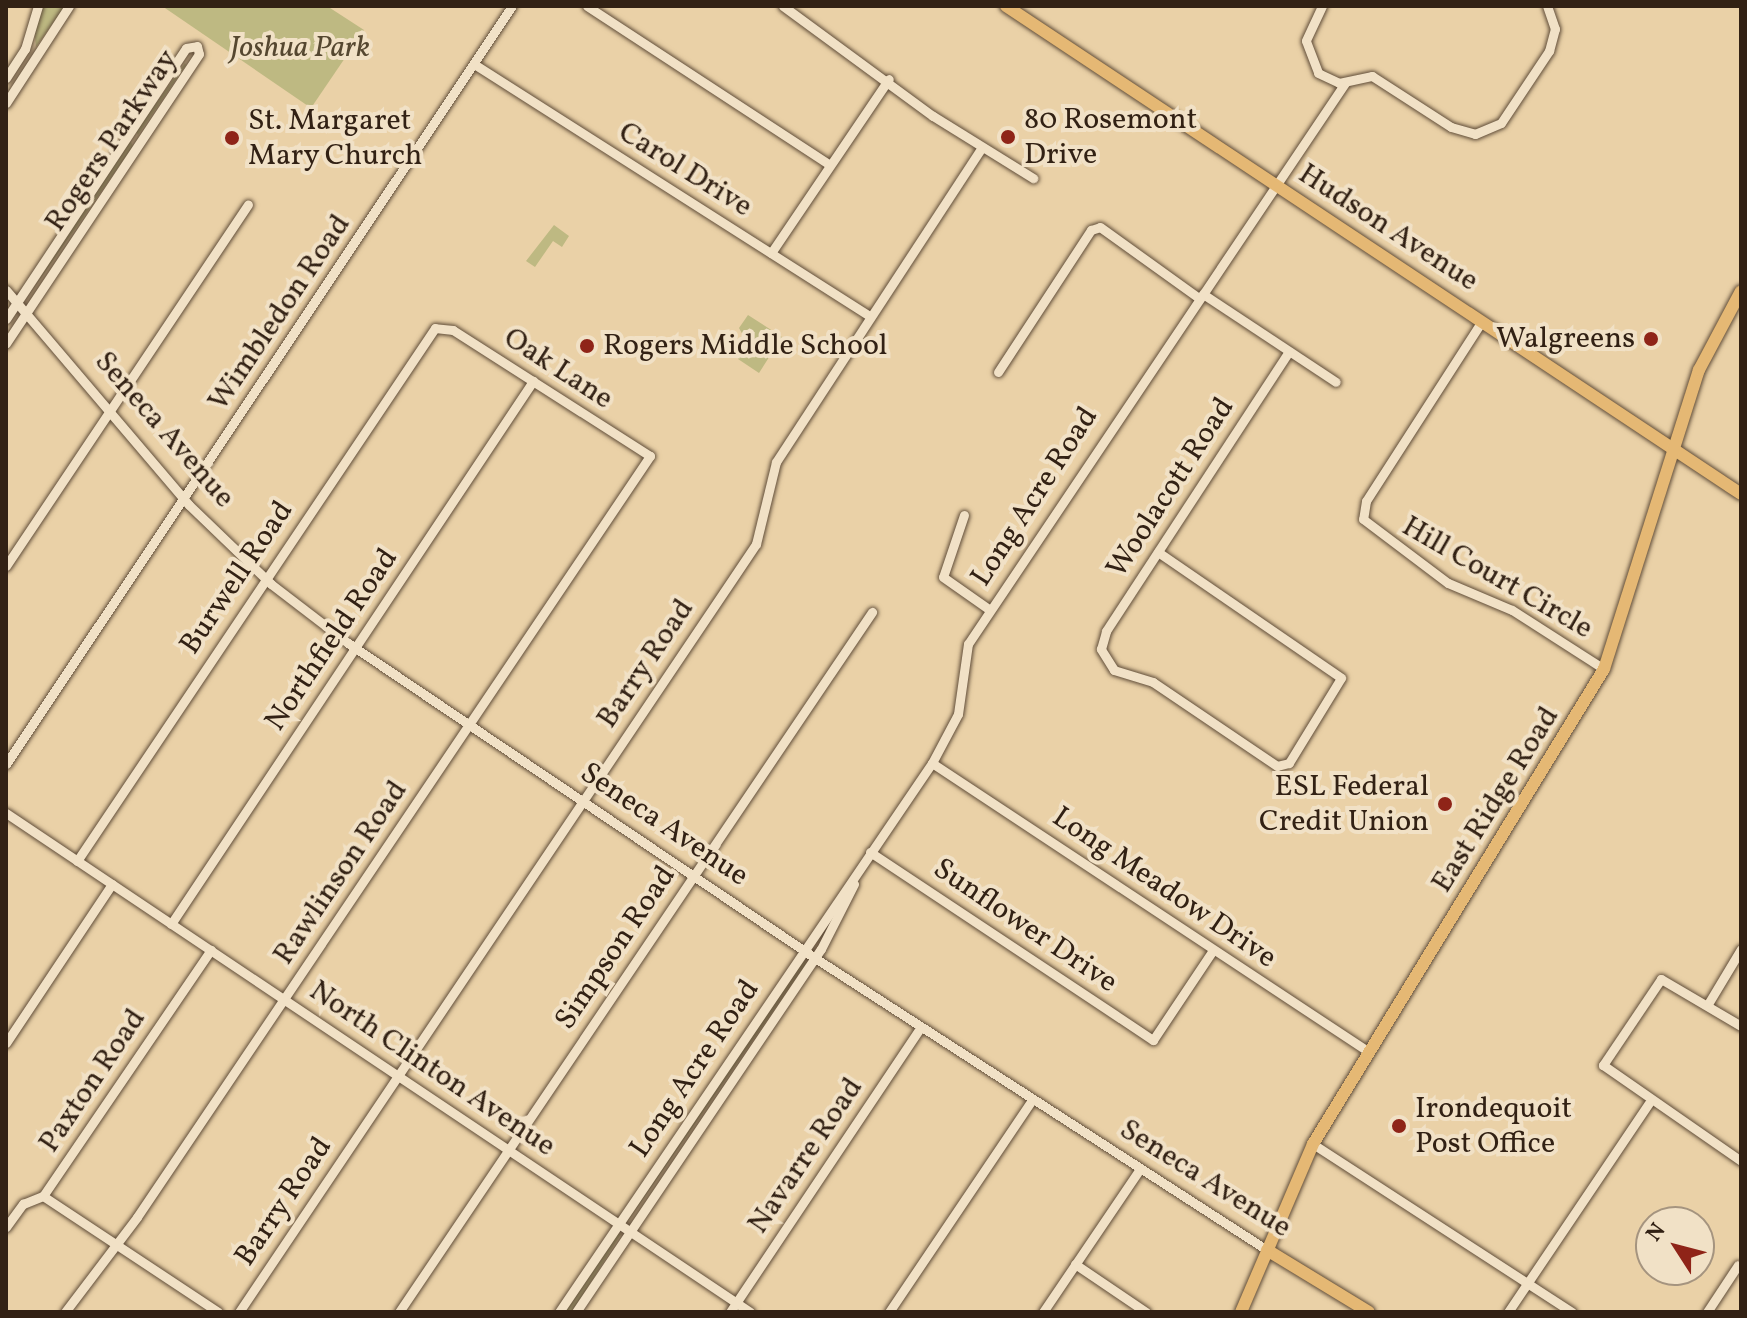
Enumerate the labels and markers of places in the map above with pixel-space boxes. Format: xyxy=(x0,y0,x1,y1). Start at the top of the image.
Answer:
place label: 80 Rosemont Drive xyxy=(1024,102,1197,172)
place label: St. Margaret Mary Church xyxy=(248,103,423,174)
marker: 80 Rosemont Drive xyxy=(999,128,1017,146)
marker: St. Margaret Mary Church xyxy=(223,129,241,147)
place label: Walgreens xyxy=(1496,321,1635,357)
place label: Rogers Middle School xyxy=(603,328,888,364)
marker: Walgreens xyxy=(1642,330,1660,348)
marker: Rogers Middle School xyxy=(578,337,596,355)
place label: ESL Federal Credit Union xyxy=(1259,769,1429,840)
marker: ESL Federal Credit Union xyxy=(1436,795,1454,813)
place label: Irondequoit Post Office xyxy=(1415,1091,1572,1162)
marker: Irondequoit Post Office xyxy=(1390,1117,1408,1135)

